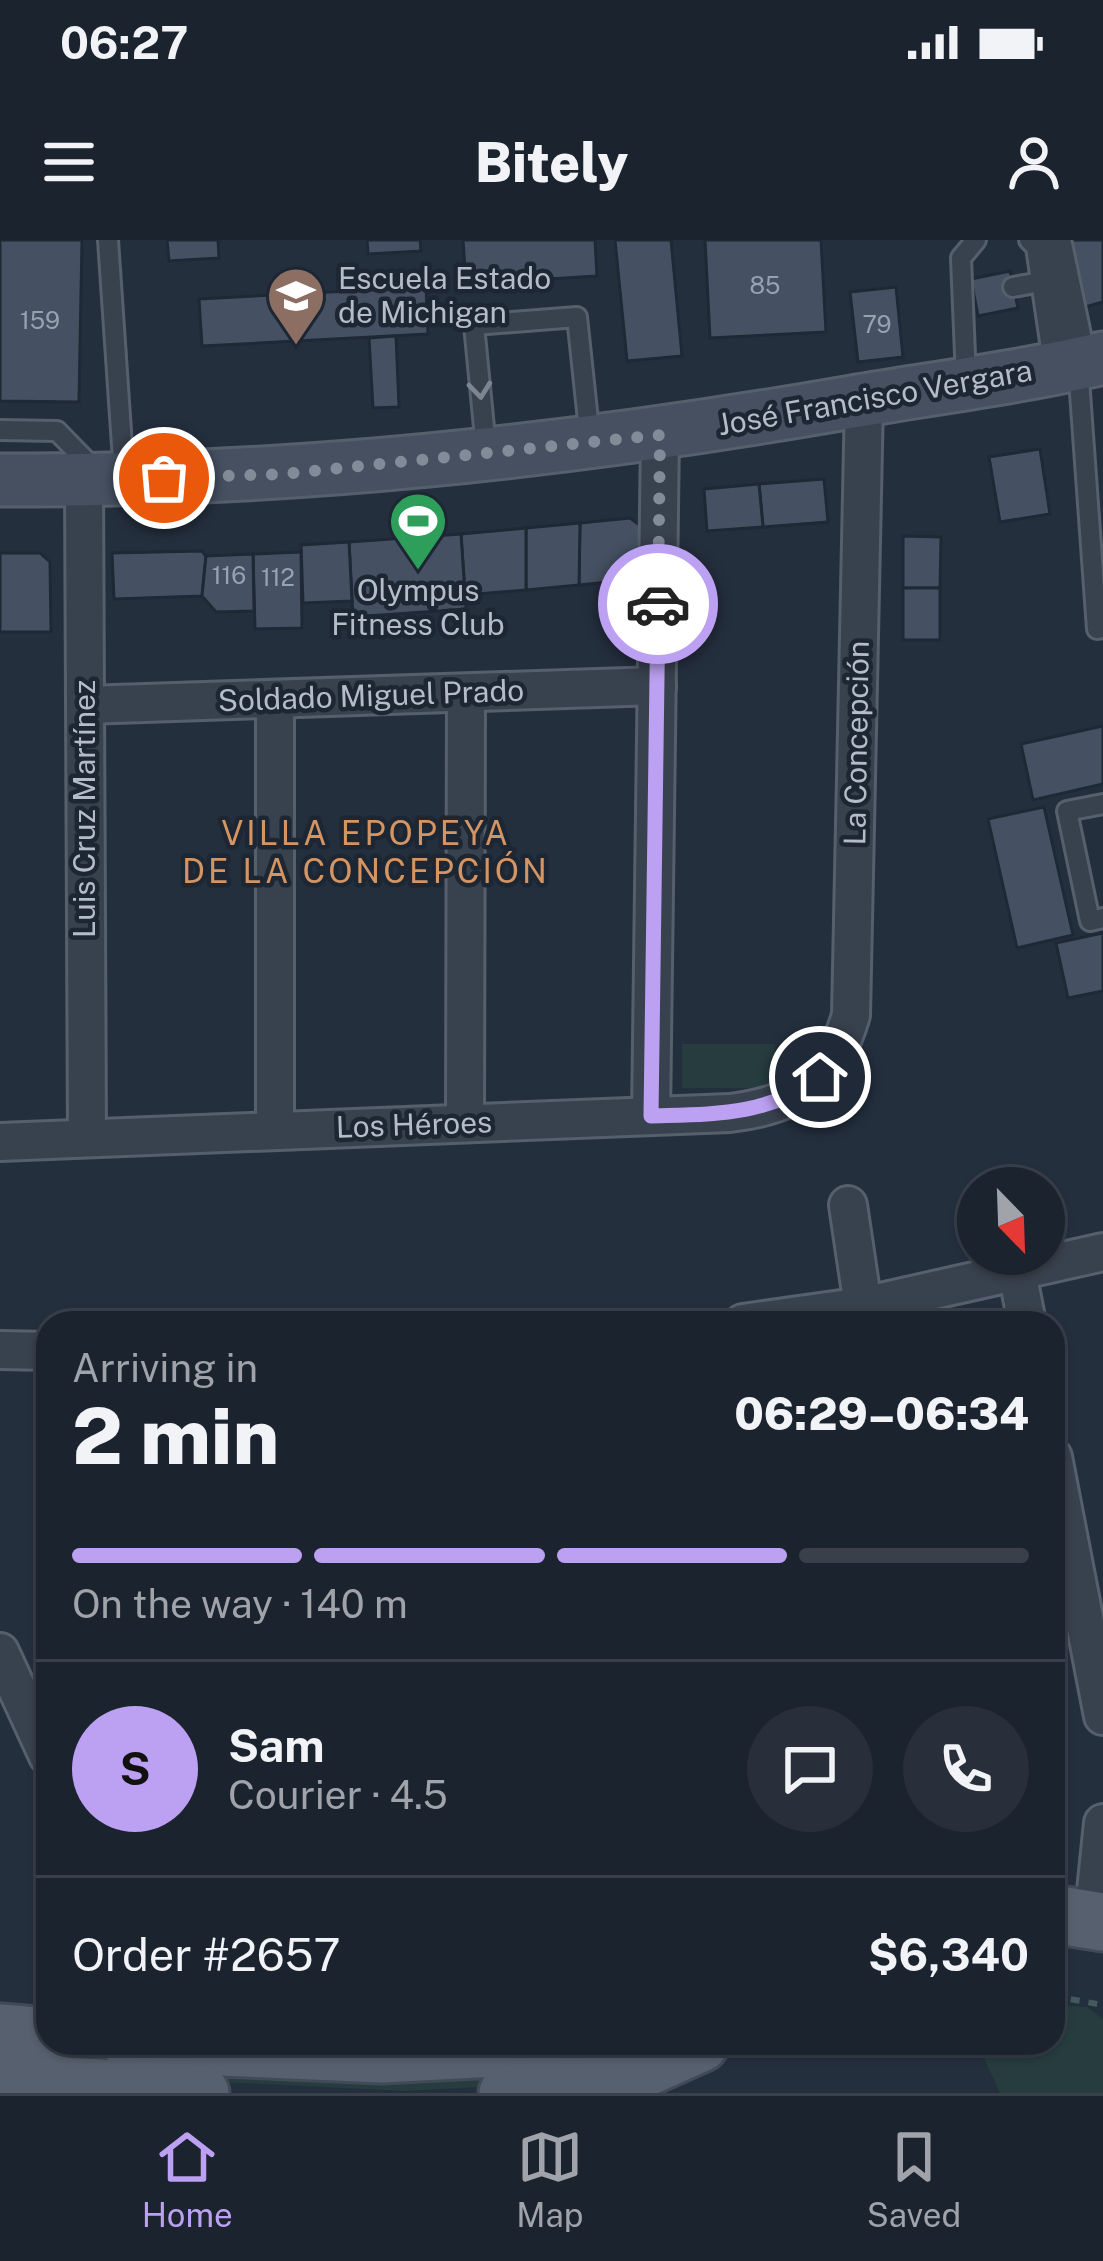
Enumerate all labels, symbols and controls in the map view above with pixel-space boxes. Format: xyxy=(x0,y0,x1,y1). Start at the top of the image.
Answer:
text: 06:27 xyxy=(60,16,188,69)
icon: menu xyxy=(36,129,102,195)
icon: person xyxy=(1001,129,1067,195)
text: Bitely xyxy=(475,131,628,194)
place label: Escuela Estado de Michigan xyxy=(338,260,551,330)
school or university icon: Escuela Estado de Michigan xyxy=(265,265,327,347)
house number: 85 xyxy=(750,271,780,299)
house number: 159 xyxy=(20,306,60,334)
house number: 79 xyxy=(863,310,891,338)
street label: José Francisco Vergara xyxy=(715,352,1035,442)
one-way arrow xyxy=(467,381,492,400)
pin xyxy=(113,427,215,529)
icon: bag xyxy=(131,445,197,511)
sports icon: Olympus Fitness Club xyxy=(387,490,449,572)
courier xyxy=(598,544,718,664)
house number: 116 xyxy=(212,561,246,589)
house number: 112 xyxy=(261,563,295,591)
icon: car xyxy=(625,571,691,637)
place label: Olympus Fitness Club xyxy=(331,572,505,642)
street label: La Concepción xyxy=(836,640,876,846)
street label: Soldado Miguel Prado xyxy=(217,672,525,718)
street label: Luis Cruz Martínez xyxy=(66,680,102,938)
district label: VILLA EPOPEYA DE LA CONCEPCIÓN xyxy=(182,814,550,890)
pin xyxy=(769,1026,871,1128)
icon: home xyxy=(787,1044,853,1110)
street label: Los Héroes xyxy=(335,1103,493,1145)
north arrow xyxy=(957,1167,1065,1275)
map controls xyxy=(957,1167,1065,1275)
text: Arriving in xyxy=(72,1345,258,1391)
text: 06:29–06:34 xyxy=(734,1387,1029,1440)
text: 2 min xyxy=(72,1390,279,1482)
text: On the way · 140 m xyxy=(72,1581,408,1627)
button: chat xyxy=(747,1706,873,1832)
button: phone xyxy=(903,1706,1029,1832)
text: Sam xyxy=(228,1719,325,1772)
text: S xyxy=(119,1742,151,1795)
text: Courier · 4.5 xyxy=(228,1772,448,1818)
text: Order #2657 xyxy=(72,1928,341,1981)
text: $6,340 xyxy=(868,1928,1029,1981)
tab: Home xyxy=(142,2124,233,2234)
tab: Map xyxy=(516,2124,583,2234)
tab: Saved xyxy=(867,2124,961,2234)

